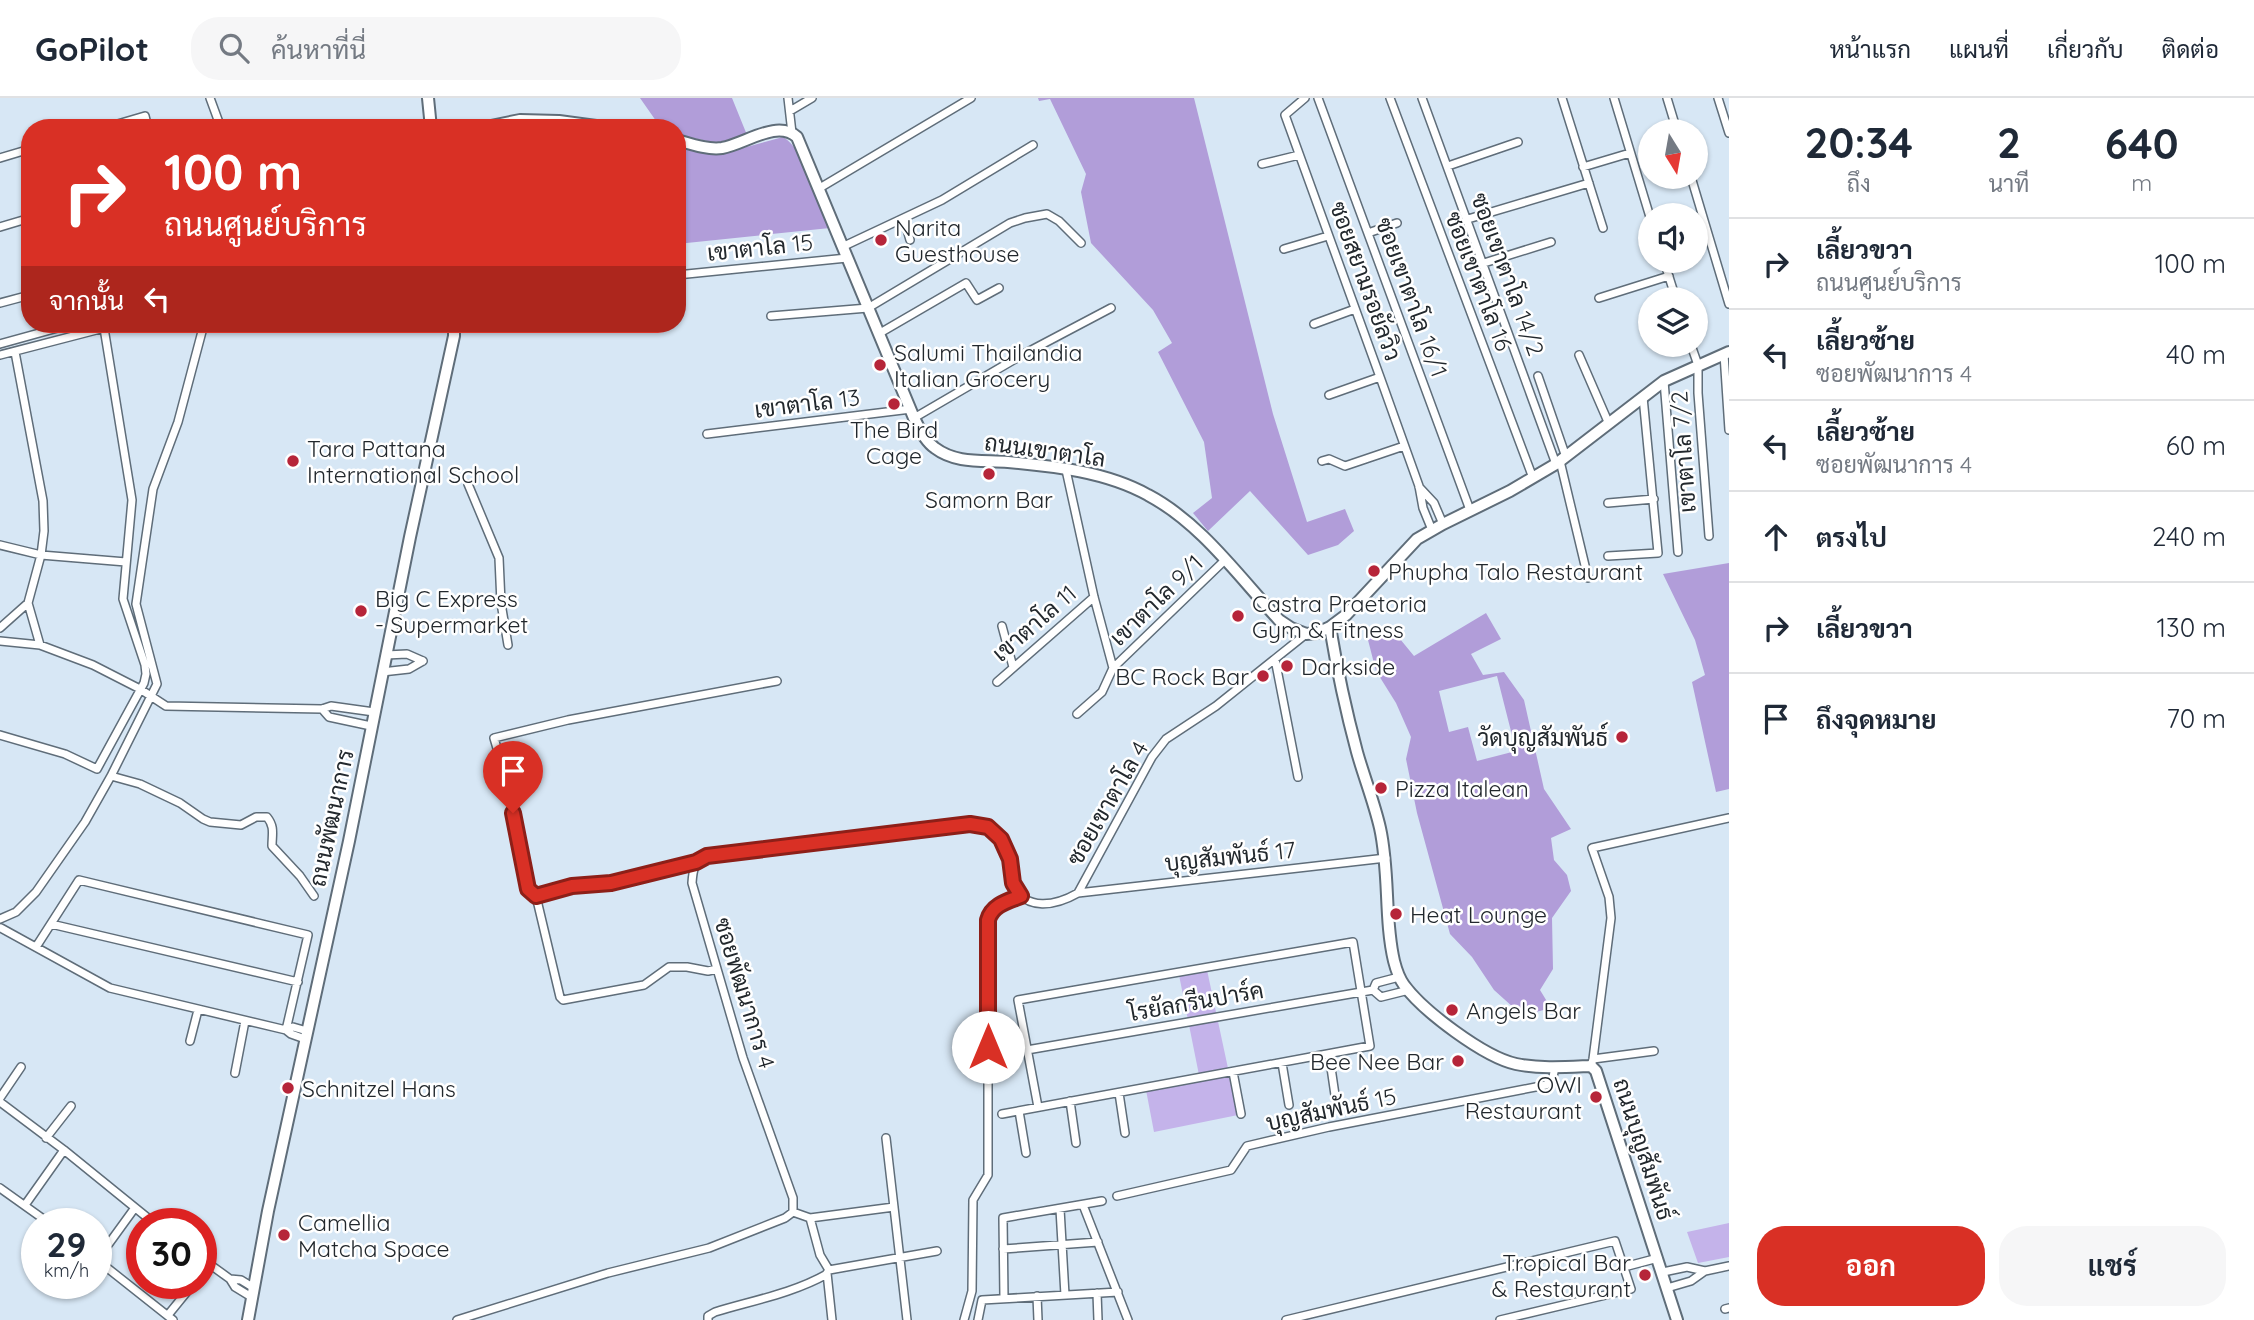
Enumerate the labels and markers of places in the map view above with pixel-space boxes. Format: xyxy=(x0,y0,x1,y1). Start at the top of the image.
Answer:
place label: Narita Guesthouse xyxy=(895,213,1019,268)
marker: Narita Guesthouse xyxy=(873,232,889,248)
place label: Salumi Thailandia Italian Grocery xyxy=(894,338,1082,393)
marker: Salumi Thailandia Italian Grocery xyxy=(872,357,888,373)
marker: The Bird Cage xyxy=(886,396,902,412)
place label: The Bird Cage xyxy=(850,415,938,470)
place label: Tara Pattana International School xyxy=(307,434,519,489)
marker: Tara Pattana International School xyxy=(285,453,301,469)
marker: Samorn Bar xyxy=(981,466,997,482)
place label: Samorn Bar xyxy=(925,485,1053,514)
place label: Phupha Talo Restaurant xyxy=(1388,557,1643,586)
marker: Phupha Talo Restaurant xyxy=(1366,563,1382,579)
place label: Big C Express - Supermarket xyxy=(375,584,529,639)
place label: Castra Praetoria Gym & Fitness xyxy=(1252,589,1427,644)
marker: Big C Express - Supermarket xyxy=(353,603,369,619)
marker: Castra Praetoria Gym & Fitness xyxy=(1230,608,1246,624)
place label: Darkside xyxy=(1301,652,1395,681)
marker: Darkside xyxy=(1279,658,1295,674)
place label: BC Rock Bar xyxy=(1115,662,1249,691)
marker: BC Rock Bar xyxy=(1255,668,1271,684)
place label: วัดบุญสัมพันธ์ xyxy=(1478,722,1608,754)
marker: วัดบุญสัมพันธ์ xyxy=(1614,729,1630,745)
pin xyxy=(483,741,543,813)
place label: Pizza Italean xyxy=(1395,774,1529,803)
marker: Pizza Italean xyxy=(1373,780,1389,796)
place label: Heat Lounge xyxy=(1410,900,1547,929)
marker: Heat Lounge xyxy=(1388,906,1404,922)
place label: Angels Bar xyxy=(1466,996,1581,1025)
marker: Angels Bar xyxy=(1444,1002,1460,1018)
place label: Bee Nee Bar xyxy=(1310,1047,1444,1076)
marker: Bee Nee Bar xyxy=(1450,1053,1466,1069)
place label: OWI Restaurant xyxy=(1465,1070,1582,1125)
place label: Schnitzel Hans xyxy=(302,1074,456,1103)
marker: Schnitzel Hans xyxy=(280,1080,296,1096)
marker: OWI Restaurant xyxy=(1588,1089,1604,1105)
place label: Camellia Matcha Space xyxy=(298,1208,450,1263)
marker: Camellia Matcha Space xyxy=(276,1227,292,1243)
place label: Tropical Bar & Restaurant xyxy=(1492,1248,1631,1303)
marker: Tropical Bar & Restaurant xyxy=(1637,1267,1653,1283)

